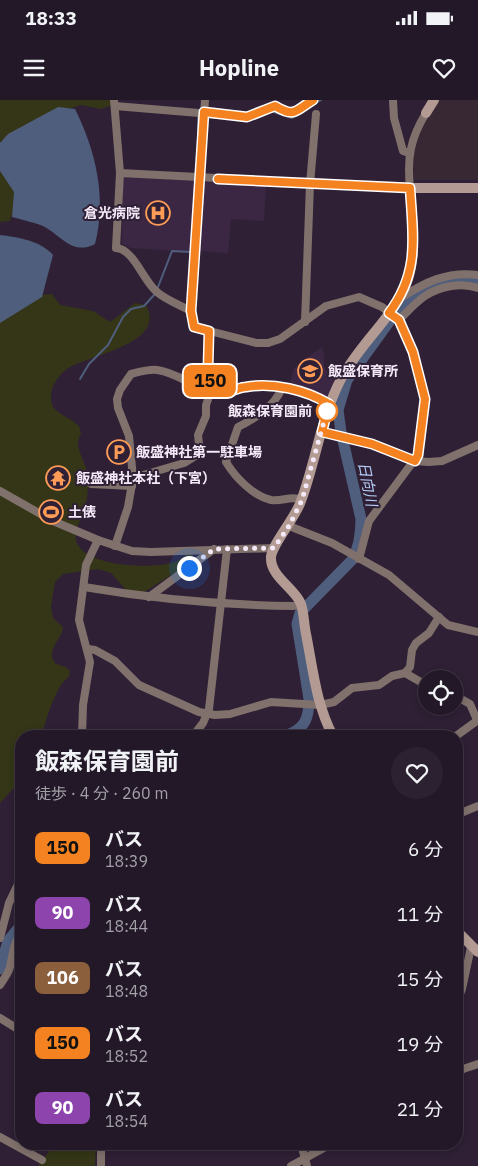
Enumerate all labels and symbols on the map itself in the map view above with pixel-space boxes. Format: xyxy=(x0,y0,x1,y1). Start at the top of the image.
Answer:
hospital icon: 倉光病院 xyxy=(145,200,171,226)
place label: 倉光病院 xyxy=(84,204,140,222)
school or university icon: 飯盛保育所 xyxy=(297,358,323,384)
place label: 飯盛保育所 xyxy=(328,362,398,380)
line badge: 150 xyxy=(181,365,239,397)
marker: 飯森保育園前 xyxy=(316,400,338,422)
place label: 飯森保育園前 xyxy=(228,402,312,420)
parking icon: 飯盛神社第一駐車場 xyxy=(106,439,132,465)
place label: 飯盛神社第一駐車場 xyxy=(136,443,262,461)
water label: 日向川 xyxy=(354,460,382,510)
temple icon: 飯盛神社本社（下宮） xyxy=(45,465,71,491)
place label: 飯盛神社本社（下宮） xyxy=(76,469,216,487)
sports icon: 土俵 xyxy=(38,499,64,525)
place label: 土俵 xyxy=(68,503,96,521)
your location xyxy=(177,556,202,581)

